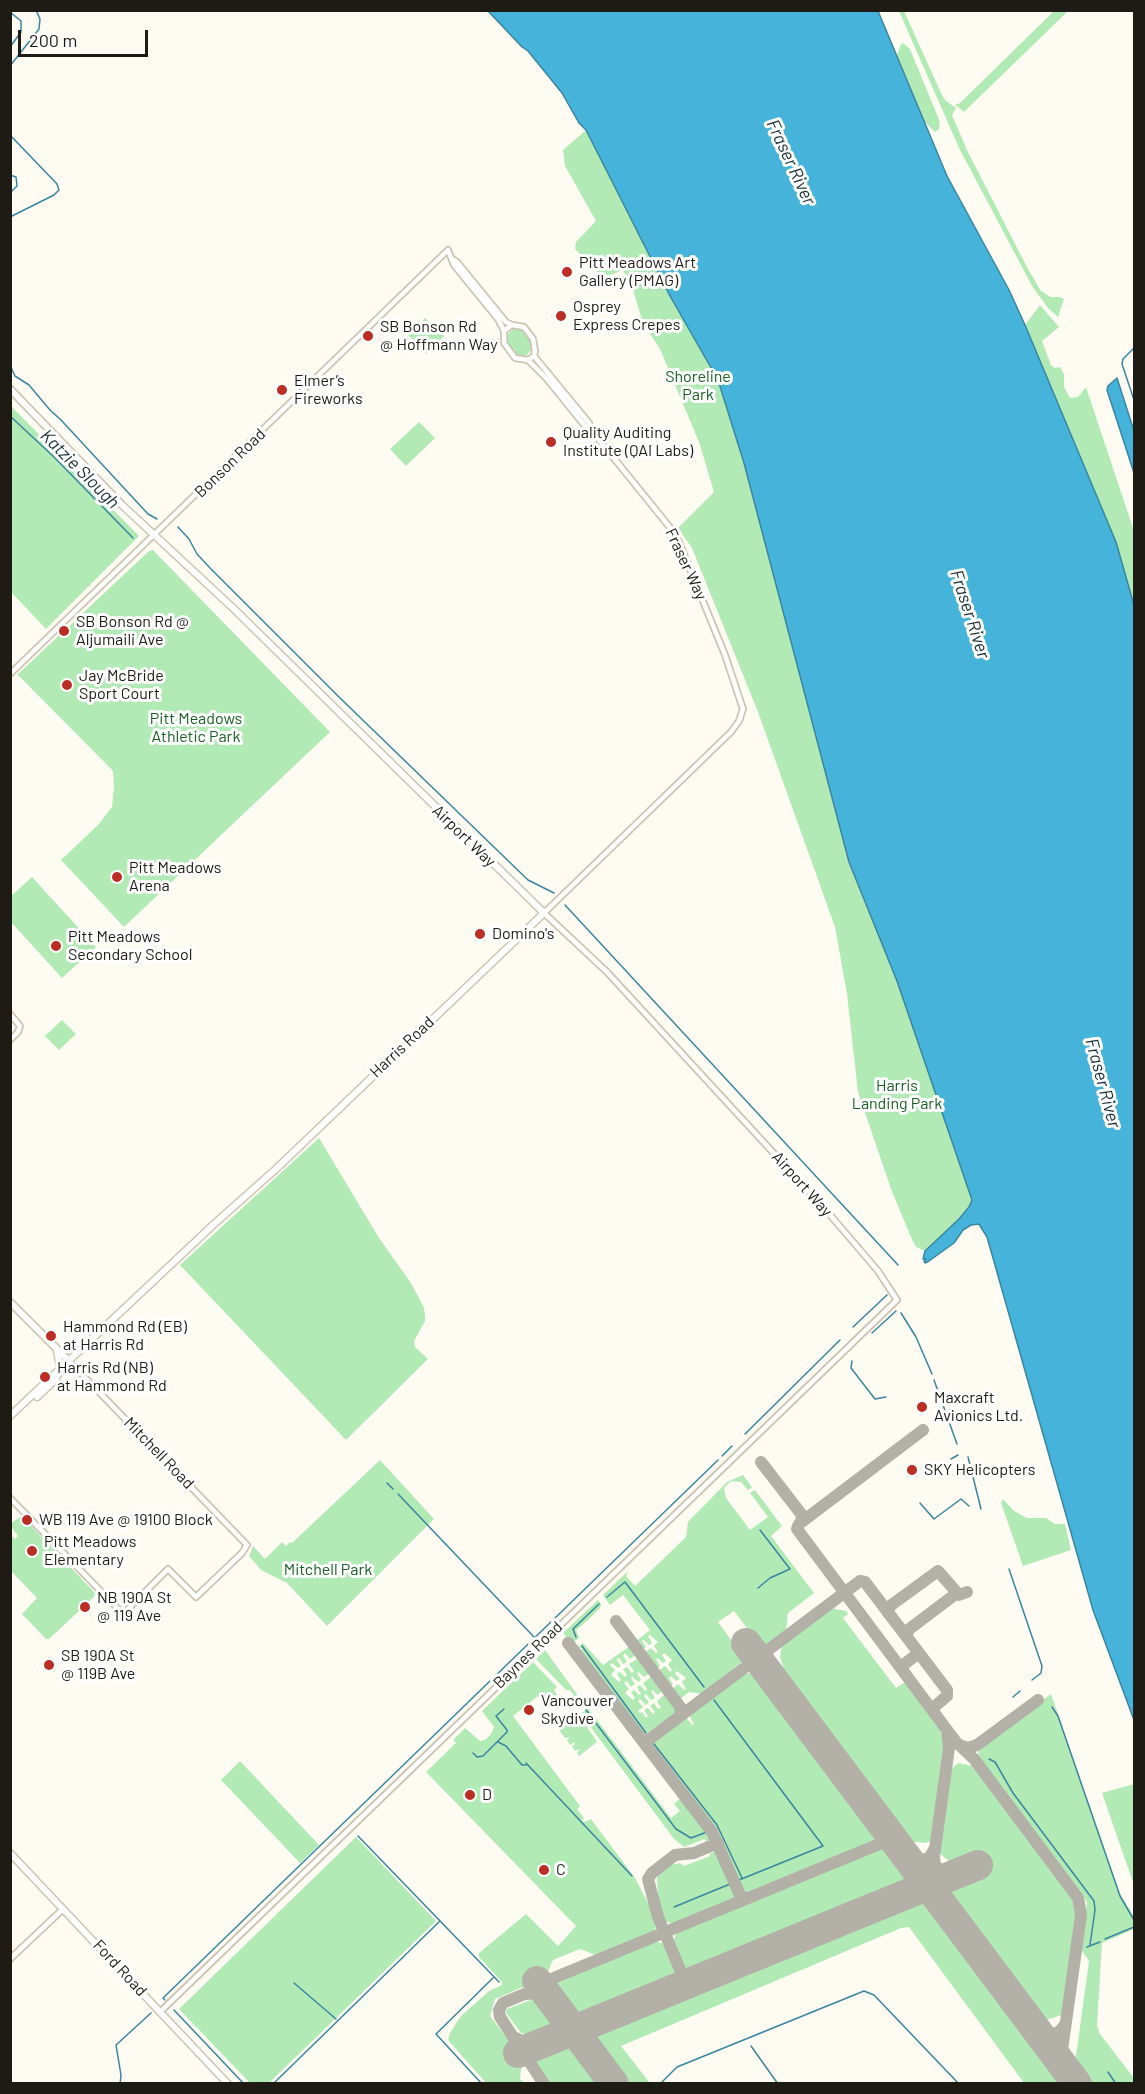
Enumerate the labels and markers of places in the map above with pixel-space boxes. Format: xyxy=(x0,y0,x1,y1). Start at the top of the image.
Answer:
place label: Pitt Meadows Art Gallery (PMAG) xyxy=(579,253,696,291)
marker: Pitt Meadows Art Gallery (PMAG) xyxy=(560,265,574,279)
place label: Osprey Express Crepes xyxy=(573,297,680,335)
marker: Osprey Express Crepes xyxy=(554,309,568,323)
place label: SB Bonson Rd @ Hoffmann Way xyxy=(380,317,498,355)
marker: SB Bonson Rd @ Hoffmann Way xyxy=(361,329,375,343)
place label: Elmer’s Fireworks xyxy=(294,371,363,409)
marker: Elmer’s Fireworks xyxy=(275,383,289,397)
place label: Quality Auditing Institute (QAI Labs) xyxy=(563,423,693,461)
marker: Quality Auditing Institute (QAI Labs) xyxy=(544,435,558,449)
place label: SB Bonson Rd @ Aljumaili Ave xyxy=(76,612,189,650)
marker: SB Bonson Rd @ Aljumaili Ave xyxy=(57,624,71,638)
place label: Jay McBride Sport Court xyxy=(79,666,164,704)
marker: Jay McBride Sport Court xyxy=(60,678,74,692)
place label: Pitt Meadows Arena xyxy=(129,858,221,896)
marker: Pitt Meadows Arena xyxy=(110,870,124,884)
place label: Domino's xyxy=(492,924,554,944)
place label: Pitt Meadows Secondary School xyxy=(68,927,192,965)
marker: Domino's xyxy=(473,927,487,941)
marker: Pitt Meadows Secondary School xyxy=(49,939,63,953)
place label: Hammond Rd (EB) at Harris Rd xyxy=(63,1317,187,1355)
marker: Hammond Rd (EB) at Harris Rd xyxy=(44,1329,58,1343)
place label: Harris Rd (NB) at Hammond Rd xyxy=(57,1358,167,1396)
marker: Harris Rd (NB) at Hammond Rd xyxy=(38,1370,52,1384)
place label: Maxcraft Avionics Ltd. xyxy=(934,1388,1023,1426)
marker: Maxcraft Avionics Ltd. xyxy=(915,1400,929,1414)
place label: SKY Helicopters xyxy=(924,1460,1036,1480)
marker: SKY Helicopters xyxy=(905,1463,919,1477)
place label: WB 119 Ave @ 19100 Block xyxy=(39,1510,213,1530)
marker: WB 119 Ave @ 19100 Block xyxy=(20,1513,34,1527)
place label: Pitt Meadows Elementary xyxy=(44,1532,136,1570)
marker: Pitt Meadows Elementary xyxy=(25,1544,39,1558)
place label: NB 190A St @ 119 Ave xyxy=(97,1588,172,1626)
marker: NB 190A St @ 119 Ave xyxy=(78,1600,92,1614)
place label: SB 190A St @ 119B Ave xyxy=(61,1646,135,1684)
marker: SB 190A St @ 119B Ave xyxy=(42,1658,56,1672)
place label: Vancouver Skydive xyxy=(541,1691,614,1729)
marker: Vancouver Skydive xyxy=(522,1703,536,1717)
place label: D xyxy=(482,1785,492,1805)
marker: D xyxy=(463,1788,477,1802)
place label: C xyxy=(556,1860,566,1880)
marker: C xyxy=(537,1863,551,1877)

